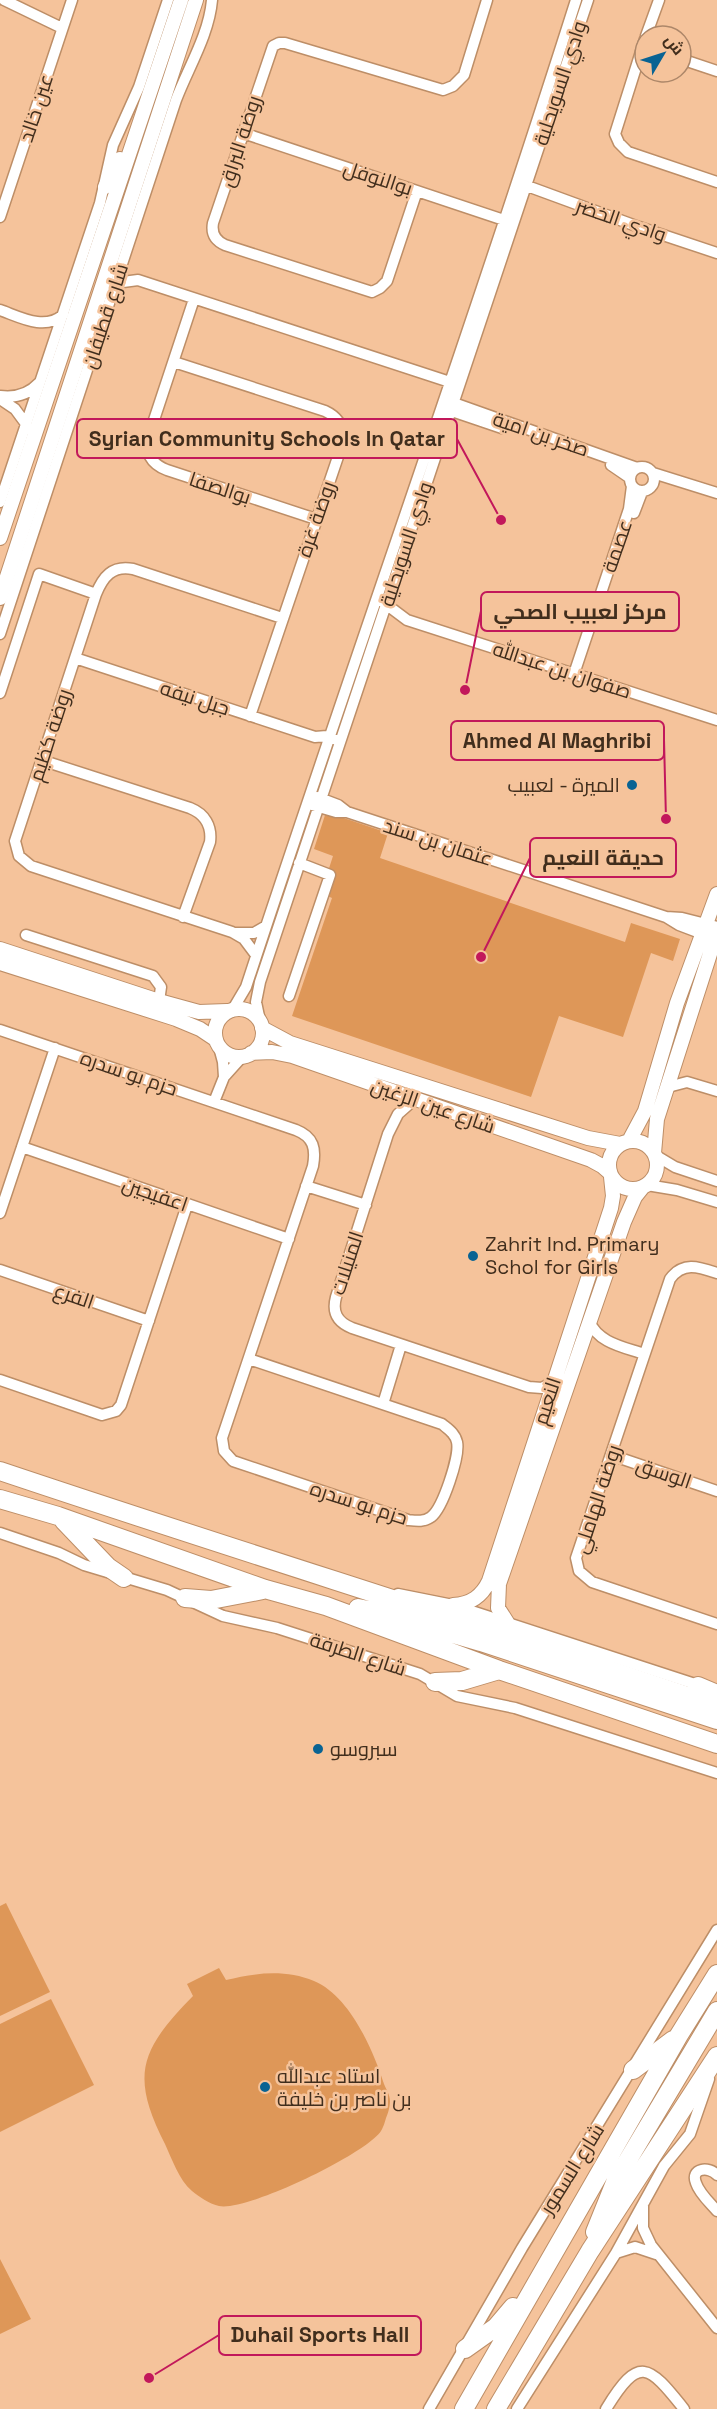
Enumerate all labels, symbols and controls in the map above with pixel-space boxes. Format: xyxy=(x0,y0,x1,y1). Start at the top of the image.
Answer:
street label: وادي السويحلية xyxy=(528,17,595,150)
north arrow xyxy=(633,24,693,84)
text: ش xyxy=(660,30,689,59)
street label: عين خالد xyxy=(13,71,59,145)
street label: روضة البراق xyxy=(213,92,267,190)
street label: بوالنوفل xyxy=(340,155,416,201)
street label: وادي الخضر xyxy=(570,192,670,250)
street label: شارع قطيفان xyxy=(76,260,135,372)
street label: صخر بن امية xyxy=(490,405,592,463)
callout: Syrian Community Schools In Qatar xyxy=(77,419,457,458)
text: Syrian Community Schools In Qatar xyxy=(89,425,445,452)
street label: بوالصفا xyxy=(186,466,254,510)
street label: روضة غرة xyxy=(291,478,341,560)
street label: وادي السويحلية xyxy=(374,478,441,611)
street label: عصمة xyxy=(596,516,638,576)
callout: مركز لعبيب الصحي xyxy=(481,592,679,631)
text: مركز لعبيب الصحي xyxy=(493,598,667,629)
street label: صفوان بن عبدالله xyxy=(490,635,634,705)
street label: جبل نيفه xyxy=(157,675,233,721)
street label: روضة كظيم xyxy=(23,685,78,785)
callout: Ahmed Al Maghribi xyxy=(451,721,664,760)
text: Ahmed Al Maghribi xyxy=(463,727,651,754)
place label: الميرة - لعبيب xyxy=(508,772,620,798)
marker: الميرة - لعبيب xyxy=(625,778,639,792)
street label: عثمان بن سند xyxy=(380,812,496,872)
callout: حديقة النعيم xyxy=(530,838,676,877)
text: حديقة النعيم xyxy=(542,844,664,872)
street label: حزم بو سدره xyxy=(77,1044,181,1103)
street label: شارع عين الزغين xyxy=(367,1073,498,1140)
street label: اعفيجين xyxy=(119,1171,191,1217)
street label: المنيلات xyxy=(325,1228,369,1298)
place label: Zahrit Ind. Primary Schol for Girls xyxy=(485,1231,660,1280)
marker: Zahrit Ind. Primary Schol for Girls xyxy=(466,1249,480,1263)
street label: الفرع xyxy=(50,1277,97,1316)
street label: النعيم xyxy=(527,1374,568,1428)
street label: روضة الهاملي xyxy=(567,1441,630,1558)
street label: الوسق xyxy=(633,1451,695,1495)
street label: حزم بو سدره xyxy=(307,1475,411,1532)
street label: شارع الطرفة xyxy=(306,1626,409,1683)
place label: سبروسو xyxy=(330,1736,397,1762)
marker: سبروسو xyxy=(311,1742,325,1756)
place label: استاد عبدالله بن ناصر بن خليفة xyxy=(277,2063,411,2112)
marker: استاد عبدالله بن ناصر بن خليفة xyxy=(258,2080,272,2094)
street label: شارع السمور xyxy=(533,2119,611,2221)
callout: Duhail Sports Hall xyxy=(219,2316,421,2355)
text: Duhail Sports Hall xyxy=(231,2321,409,2348)

